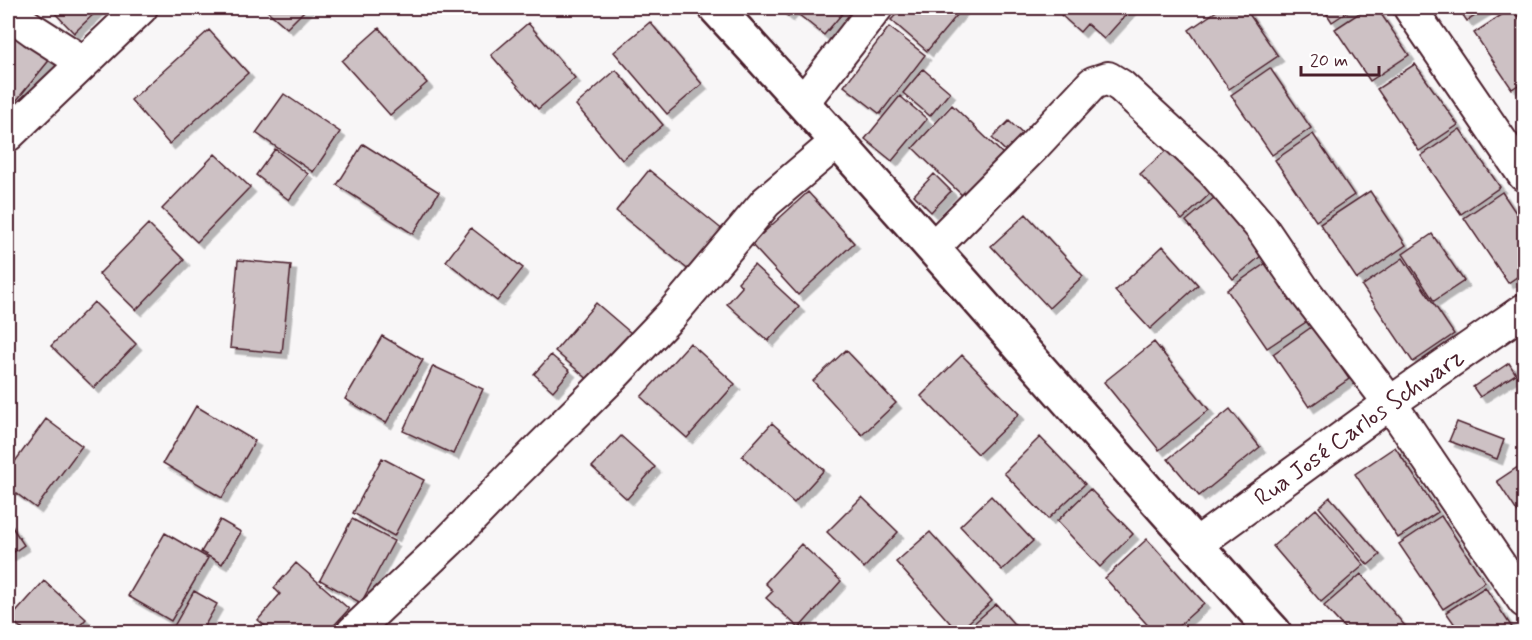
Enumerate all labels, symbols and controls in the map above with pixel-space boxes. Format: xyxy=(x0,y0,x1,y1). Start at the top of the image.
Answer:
scale bar xyxy=(1301,39,1379,77)
text: 20 m xyxy=(1310,49,1348,73)
street label: Rua José Carlos Schwarz xyxy=(1249,342,1471,514)

